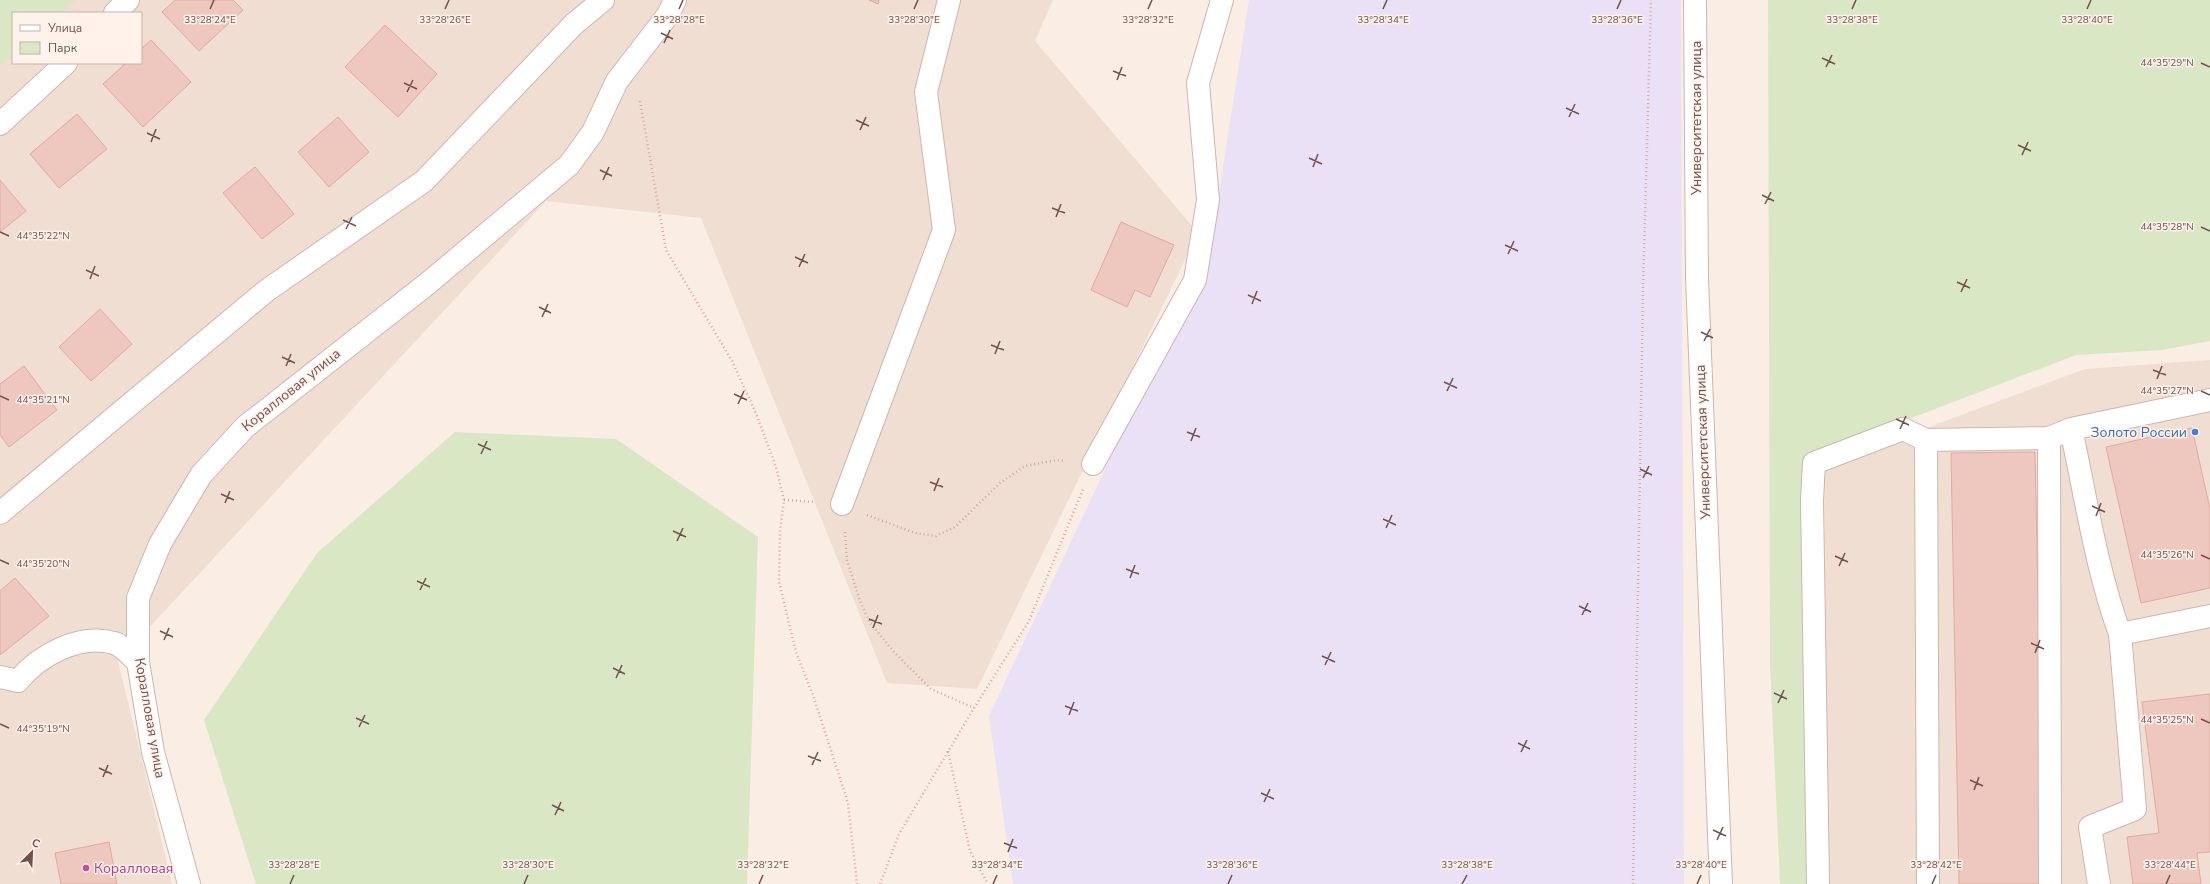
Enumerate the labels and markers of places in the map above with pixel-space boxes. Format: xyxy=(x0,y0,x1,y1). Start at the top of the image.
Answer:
place label: Золото России xyxy=(2090,423,2187,442)
marker: Золото России xyxy=(2190,427,2200,437)
place label: Коралловая xyxy=(94,859,173,878)
marker: Коралловая xyxy=(81,863,91,873)

